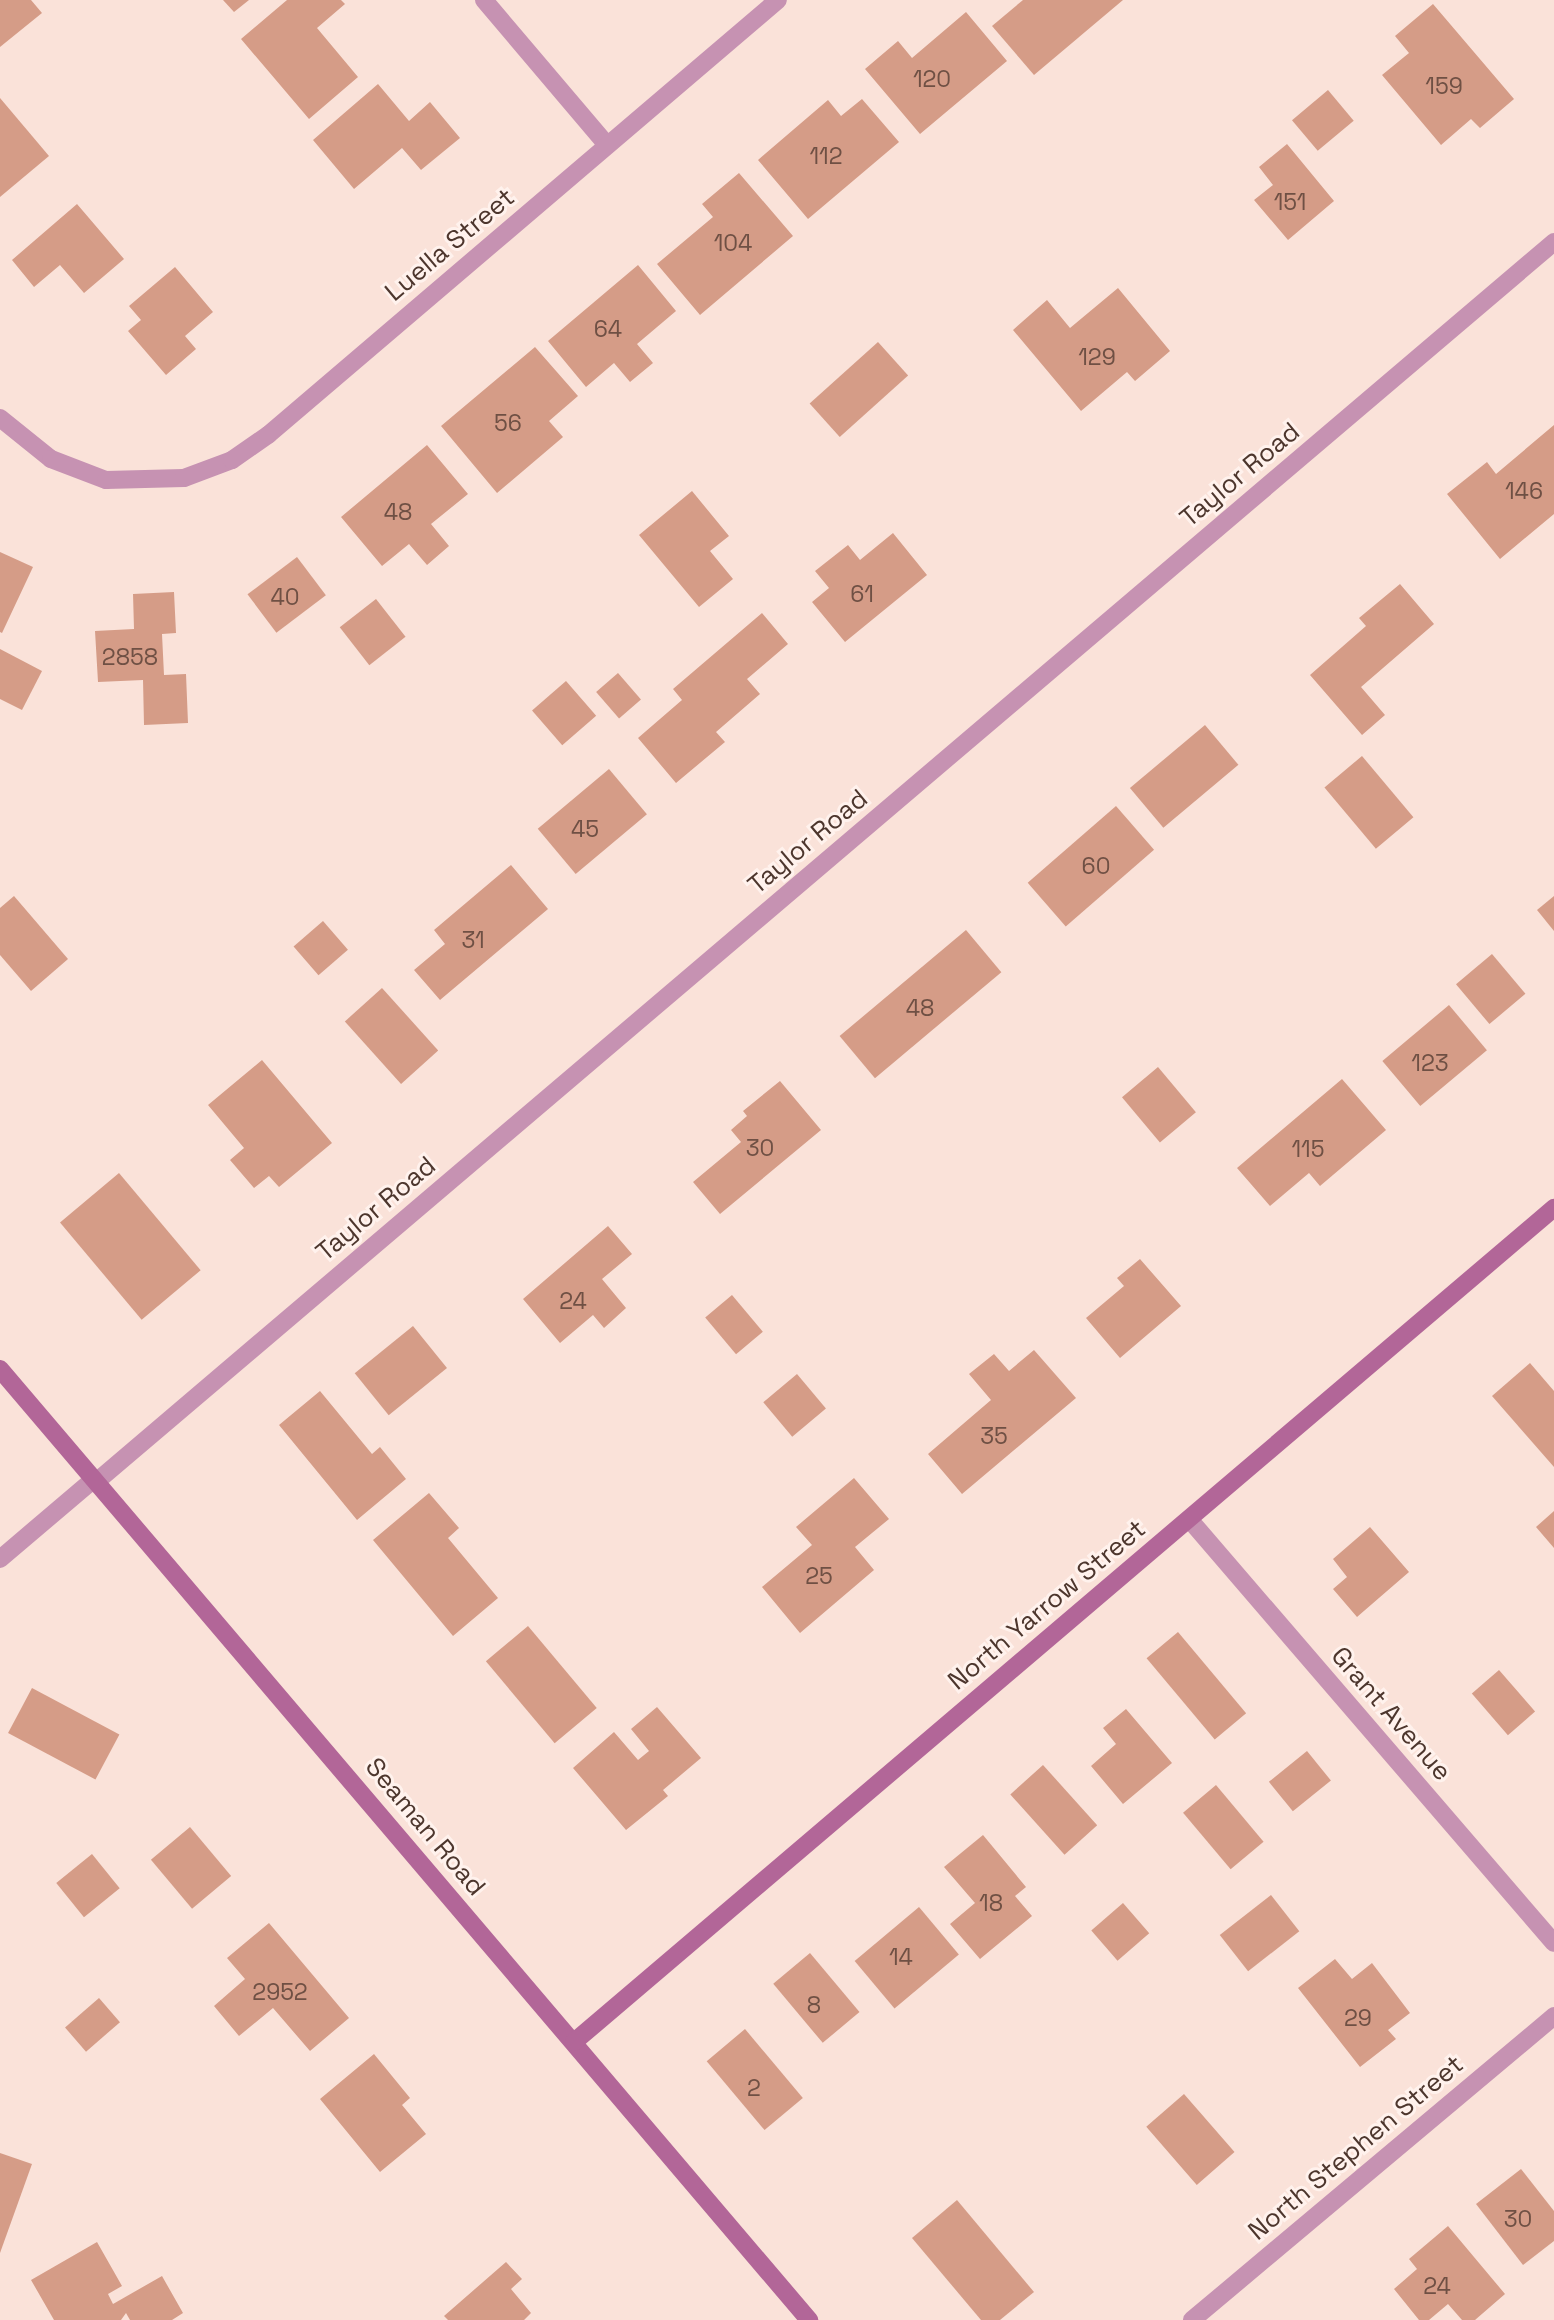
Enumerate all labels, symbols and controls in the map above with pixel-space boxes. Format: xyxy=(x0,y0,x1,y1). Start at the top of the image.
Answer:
house number: 120 xyxy=(913,65,951,93)
house number: 159 xyxy=(1425,72,1463,100)
house number: 112 xyxy=(809,142,843,170)
street label: Luella Street xyxy=(379,182,521,308)
house number: 151 xyxy=(1274,188,1306,216)
house number: 104 xyxy=(714,229,752,257)
house number: 64 xyxy=(594,315,622,343)
house number: 129 xyxy=(1078,343,1116,371)
house number: 56 xyxy=(494,409,522,437)
street label: Taylor Road xyxy=(1174,416,1306,534)
house number: 146 xyxy=(1505,477,1543,505)
house number: 48 xyxy=(384,498,412,526)
house number: 61 xyxy=(850,580,874,608)
house number: 40 xyxy=(270,583,300,611)
house number: 2858 xyxy=(102,643,158,671)
street label: Taylor Road xyxy=(742,783,874,901)
house number: 45 xyxy=(571,815,599,843)
house number: 60 xyxy=(1082,852,1110,880)
house number: 31 xyxy=(461,926,485,954)
house number: 48 xyxy=(906,994,934,1022)
house number: 123 xyxy=(1411,1049,1449,1077)
house number: 30 xyxy=(746,1134,774,1162)
house number: 115 xyxy=(1291,1135,1325,1163)
street label: Taylor Road xyxy=(310,1150,442,1268)
house number: 24 xyxy=(559,1287,587,1315)
house number: 35 xyxy=(980,1422,1008,1450)
street label: North Yarrow Street xyxy=(942,1513,1152,1697)
house number: 25 xyxy=(805,1562,833,1590)
street label: Grant Avenue xyxy=(1324,1641,1458,1787)
street label: Seaman Road xyxy=(358,1752,492,1902)
house number: 18 xyxy=(979,1889,1003,1917)
house number: 14 xyxy=(889,1943,913,1971)
house number: 2952 xyxy=(252,1978,308,2006)
house number: 8 xyxy=(807,1991,821,2019)
house number: 29 xyxy=(1344,2004,1372,2032)
street label: North Stephen Street xyxy=(1242,2049,1470,2247)
house number: 2 xyxy=(747,2074,761,2102)
house number: 30 xyxy=(1504,2205,1532,2233)
house number: 24 xyxy=(1423,2272,1451,2300)

